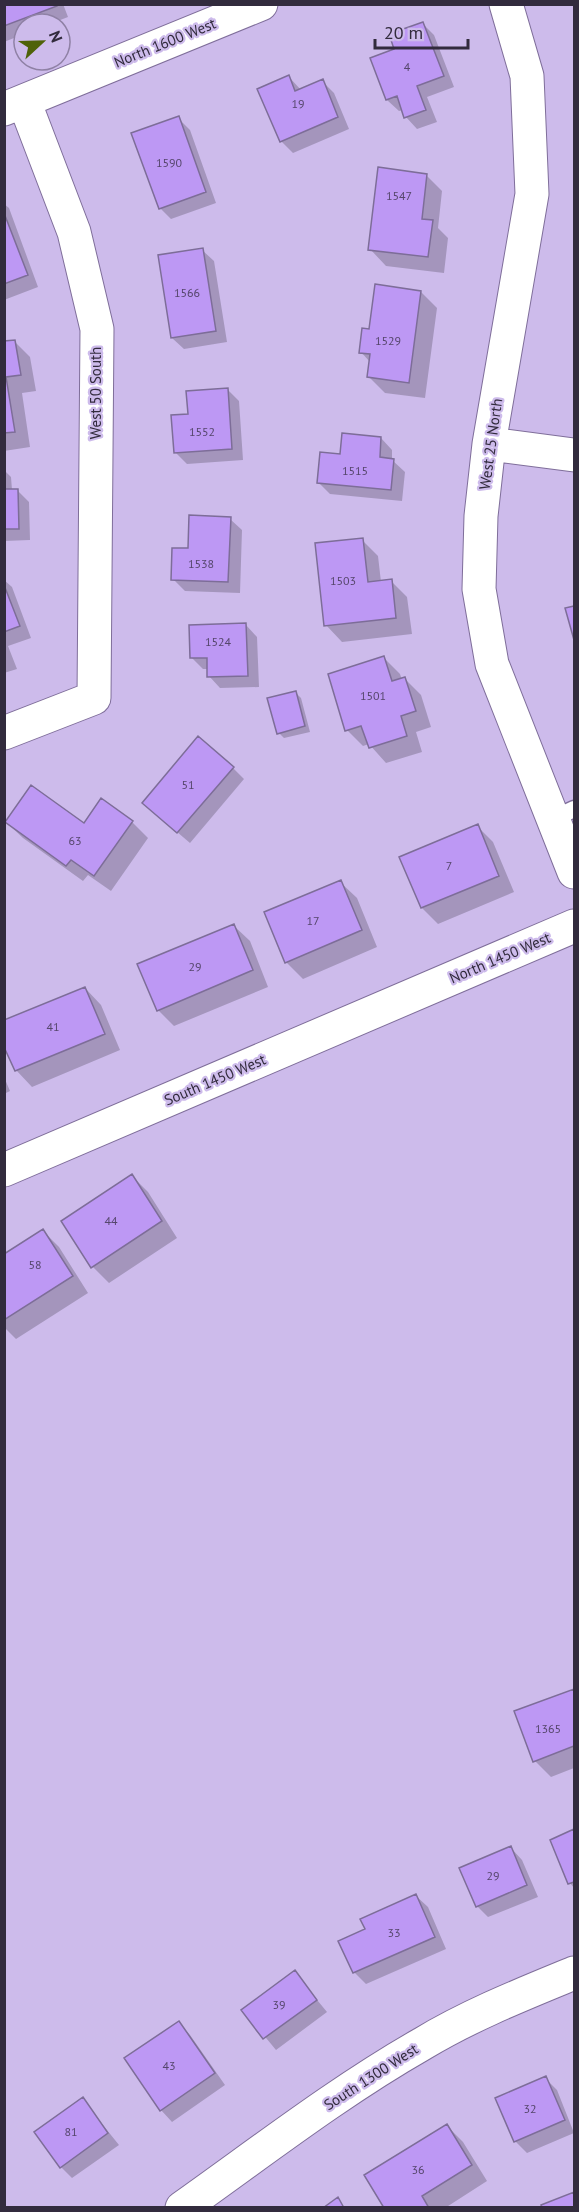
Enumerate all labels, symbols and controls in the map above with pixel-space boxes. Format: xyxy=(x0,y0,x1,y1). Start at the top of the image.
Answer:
north arrow xyxy=(12,12,72,72)
scale bar xyxy=(375,12,468,50)
street label: North 1600 West xyxy=(111,13,219,72)
text: 20 m xyxy=(384,21,423,44)
text: N xyxy=(45,28,67,45)
house number: 4 xyxy=(404,59,411,74)
house number: 19 xyxy=(291,96,305,111)
house number: 1590 xyxy=(156,155,183,170)
house number: 1547 xyxy=(386,188,412,203)
house number: 1566 xyxy=(174,285,200,300)
house number: 1529 xyxy=(375,333,401,348)
street label: West 50 South xyxy=(86,347,105,439)
street label: West 25 North xyxy=(475,397,506,491)
house number: 1552 xyxy=(189,424,215,439)
house number: 1515 xyxy=(342,463,368,478)
house number: 1538 xyxy=(188,556,214,571)
house number: 1503 xyxy=(330,573,356,588)
house number: 1524 xyxy=(205,634,232,649)
house number: 1501 xyxy=(360,688,386,703)
house number: 51 xyxy=(181,777,195,792)
house number: 63 xyxy=(68,833,82,848)
house number: 7 xyxy=(446,858,452,873)
house number: 17 xyxy=(306,913,320,928)
street label: North 1450 West xyxy=(446,928,553,987)
house number: 29 xyxy=(188,959,202,974)
house number: 41 xyxy=(46,1019,60,1034)
street label: South 1450 West xyxy=(161,1050,269,1110)
house number: 44 xyxy=(104,1213,118,1228)
house number: 58 xyxy=(28,1257,42,1272)
house number: 1365 xyxy=(535,1721,561,1736)
house number: 29 xyxy=(486,1868,500,1883)
house number: 33 xyxy=(387,1925,401,1940)
house number: 39 xyxy=(272,1997,286,2012)
street label: South 1300 West xyxy=(320,2039,421,2114)
house number: 43 xyxy=(162,2058,176,2073)
house number: 32 xyxy=(523,2101,537,2116)
house number: 81 xyxy=(64,2124,78,2139)
house number: 36 xyxy=(411,2162,425,2177)

